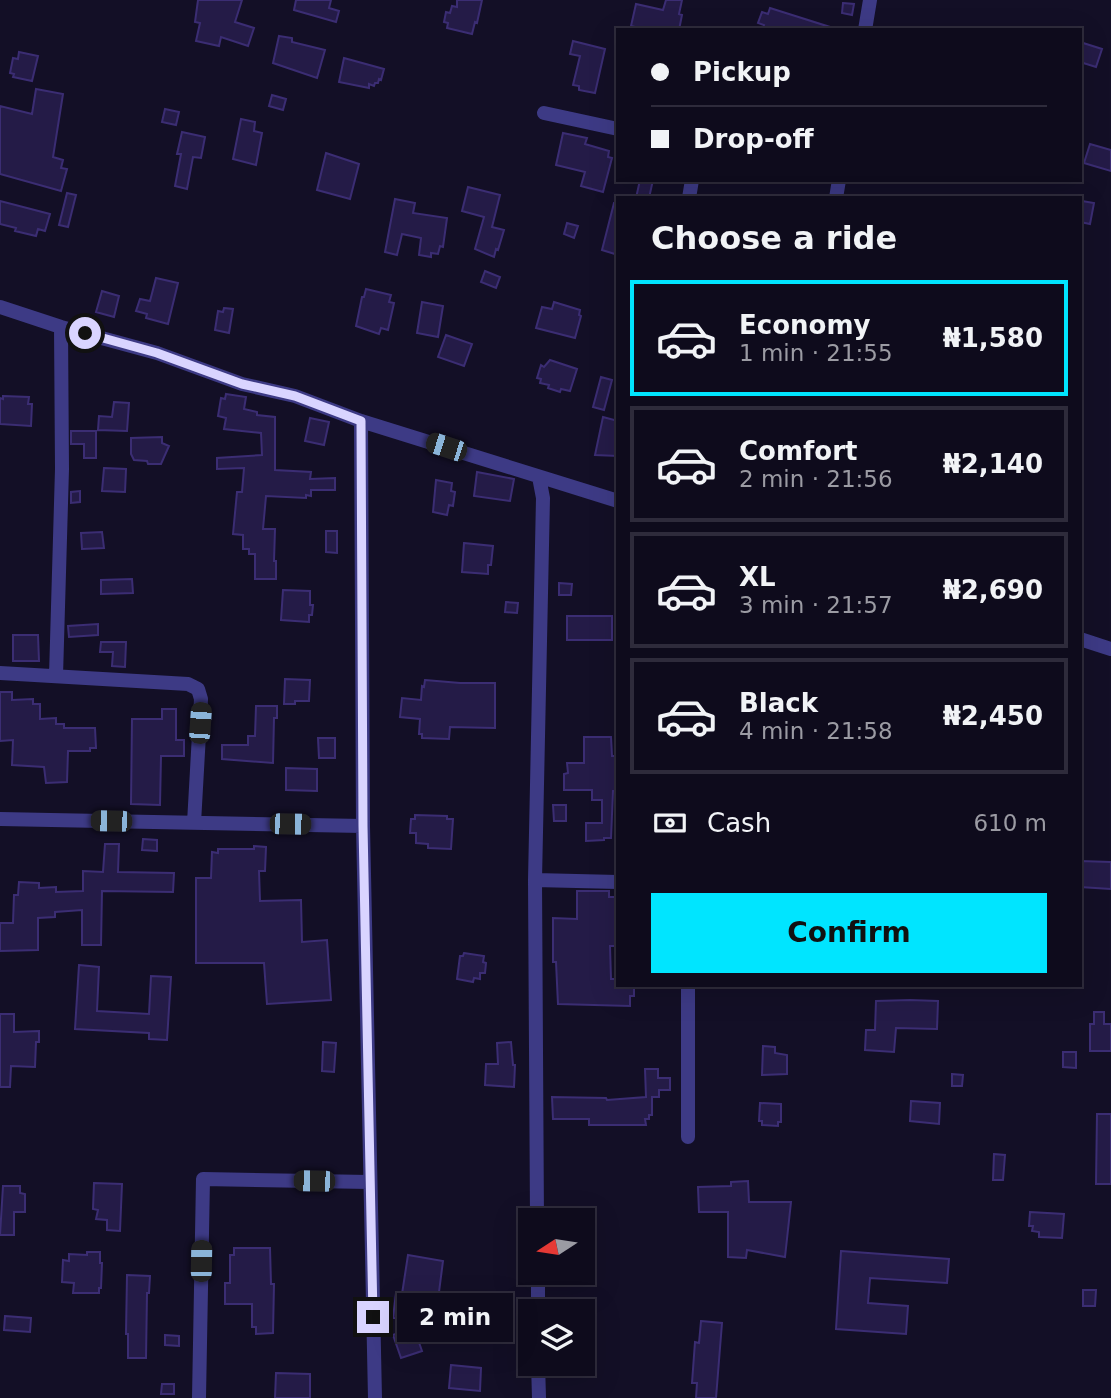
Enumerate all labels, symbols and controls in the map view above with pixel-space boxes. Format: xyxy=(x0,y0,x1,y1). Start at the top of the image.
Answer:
text: Pickup xyxy=(693,57,791,87)
text: Drop-off xyxy=(693,124,814,154)
text: Choose a ride xyxy=(651,219,897,257)
icon: car xyxy=(655,307,718,370)
text: Economy xyxy=(739,310,870,340)
route start xyxy=(69,317,101,349)
text: ₦1,580 xyxy=(943,323,1043,353)
text: 1 min · 21:55 xyxy=(739,340,893,366)
car xyxy=(423,431,470,463)
icon: car xyxy=(655,433,718,496)
text: Comfort xyxy=(739,436,857,466)
text: ₦2,140 xyxy=(943,449,1043,479)
text: 2 min · 21:56 xyxy=(739,466,893,492)
icon: car xyxy=(655,559,718,622)
text: XL xyxy=(739,562,776,592)
text: ₦2,690 xyxy=(943,575,1043,605)
text: 3 min · 21:57 xyxy=(739,592,893,618)
icon: car xyxy=(655,685,718,748)
text: Black xyxy=(739,688,818,718)
car xyxy=(189,701,212,745)
text: ₦2,450 xyxy=(943,701,1043,731)
text: 4 min · 21:58 xyxy=(739,718,893,744)
icon: cash xyxy=(651,804,689,842)
text: Cash xyxy=(707,808,771,838)
car xyxy=(90,810,133,832)
text: 610 m xyxy=(973,810,1047,836)
car xyxy=(269,813,312,835)
button: Confirm xyxy=(651,893,1047,973)
car xyxy=(293,1170,336,1192)
north arrow xyxy=(518,1208,595,1284)
map controls xyxy=(518,1208,595,1376)
car xyxy=(191,1240,212,1282)
callout: 2 min xyxy=(398,1292,513,1342)
button: layers xyxy=(518,1299,595,1376)
route end xyxy=(357,1301,389,1333)
text: 2 min xyxy=(419,1304,491,1330)

